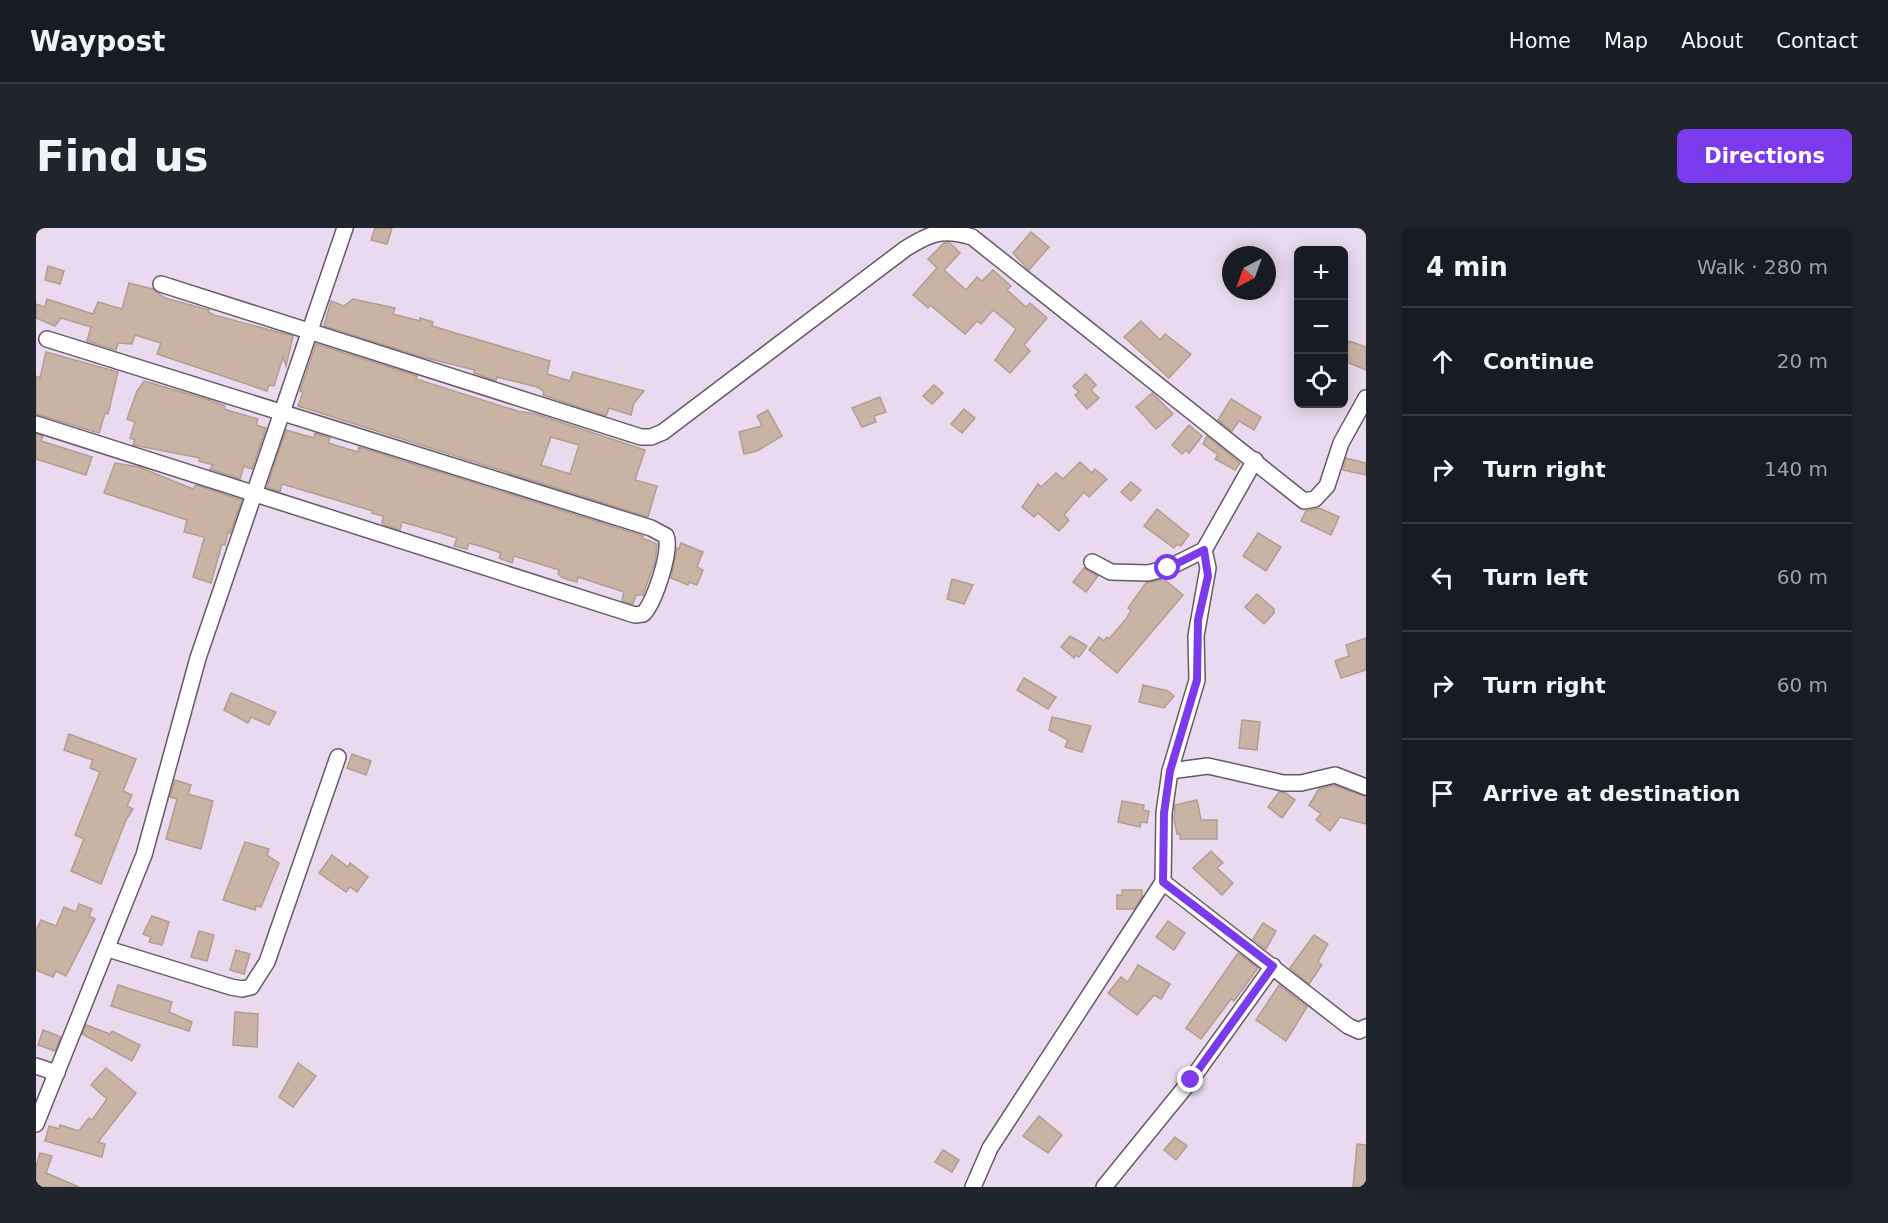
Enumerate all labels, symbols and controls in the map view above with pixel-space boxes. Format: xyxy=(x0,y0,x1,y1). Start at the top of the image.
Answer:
text: Waypost xyxy=(30,25,166,58)
text: Home xyxy=(1509,29,1571,53)
text: Map xyxy=(1604,29,1648,53)
text: About xyxy=(1681,29,1743,53)
text: Contact xyxy=(1776,29,1858,53)
button: Directions xyxy=(1677,129,1852,183)
text: Find us xyxy=(36,132,209,181)
north arrow xyxy=(1222,246,1276,300)
map controls xyxy=(1294,246,1348,408)
button: + xyxy=(1294,246,1348,300)
text: 4 min xyxy=(1426,252,1508,282)
text: Walk · 280 m xyxy=(1697,255,1828,279)
button: − xyxy=(1294,300,1348,354)
icon: ahead xyxy=(1426,345,1459,378)
text: Continue xyxy=(1483,349,1594,374)
text: 20 m xyxy=(1777,349,1828,373)
button: locate xyxy=(1294,354,1348,408)
icon: right xyxy=(1426,453,1459,486)
text: Turn right xyxy=(1483,457,1606,482)
text: 140 m xyxy=(1764,457,1828,481)
route start xyxy=(1154,554,1180,580)
icon: left xyxy=(1426,561,1459,594)
text: Turn left xyxy=(1483,565,1588,590)
text: 60 m xyxy=(1777,565,1828,589)
icon: right xyxy=(1426,669,1459,702)
text: Turn right xyxy=(1483,673,1606,698)
text: 60 m xyxy=(1777,673,1828,697)
icon: arrive xyxy=(1426,777,1459,810)
text: Arrive at destination xyxy=(1483,781,1740,806)
route end xyxy=(1177,1066,1203,1092)

